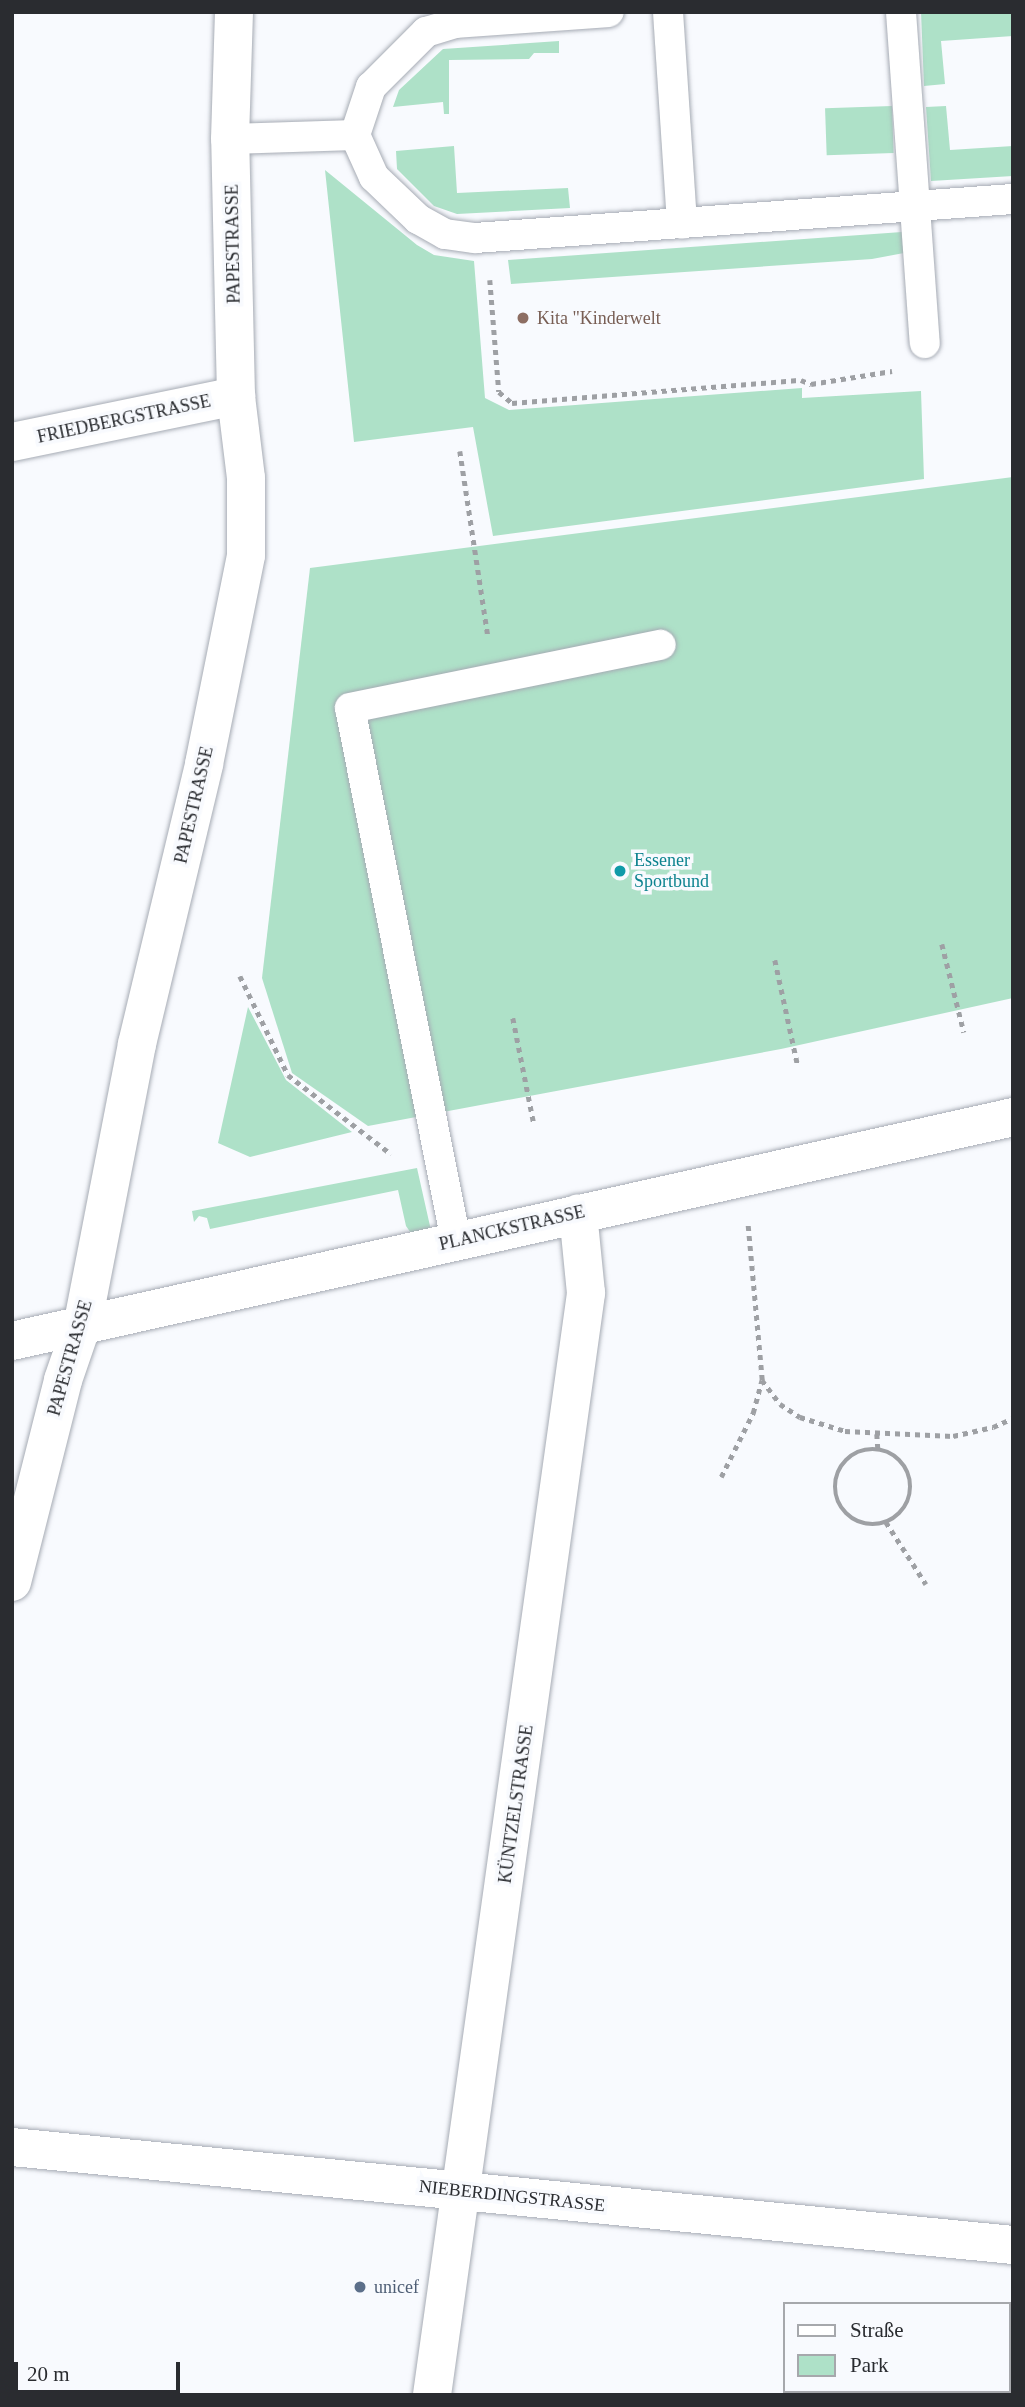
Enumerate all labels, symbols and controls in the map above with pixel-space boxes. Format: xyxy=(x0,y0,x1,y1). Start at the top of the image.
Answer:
street label: PAPESTRASSE xyxy=(221,184,245,304)
place label: Kita "Kinderwelt xyxy=(537,307,661,329)
marker: Kita "Kinderwelt xyxy=(515,310,531,326)
street label: FRIEDBERGSTRASSE xyxy=(35,390,213,448)
street label: PAPESTRASSE xyxy=(170,744,218,866)
place label: Essener Sportbund xyxy=(634,850,709,892)
marker: Essener Sportbund xyxy=(612,863,628,879)
street label: PLANCKSTRASSE xyxy=(437,1201,587,1255)
street label: PAPESTRASSE xyxy=(43,1298,97,1418)
street label: KÜNTZELSTRASSE xyxy=(494,1723,538,1885)
street label: NIEBERDINGSTRASSE xyxy=(418,2175,606,2217)
place label: unicef xyxy=(374,2276,419,2298)
marker: unicef xyxy=(352,2279,368,2295)
legend xyxy=(783,2302,1011,2393)
text: Straße xyxy=(850,2318,904,2342)
scale bar xyxy=(18,2348,184,2392)
text: Park xyxy=(850,2353,889,2377)
text: 20 m xyxy=(27,2362,70,2386)

